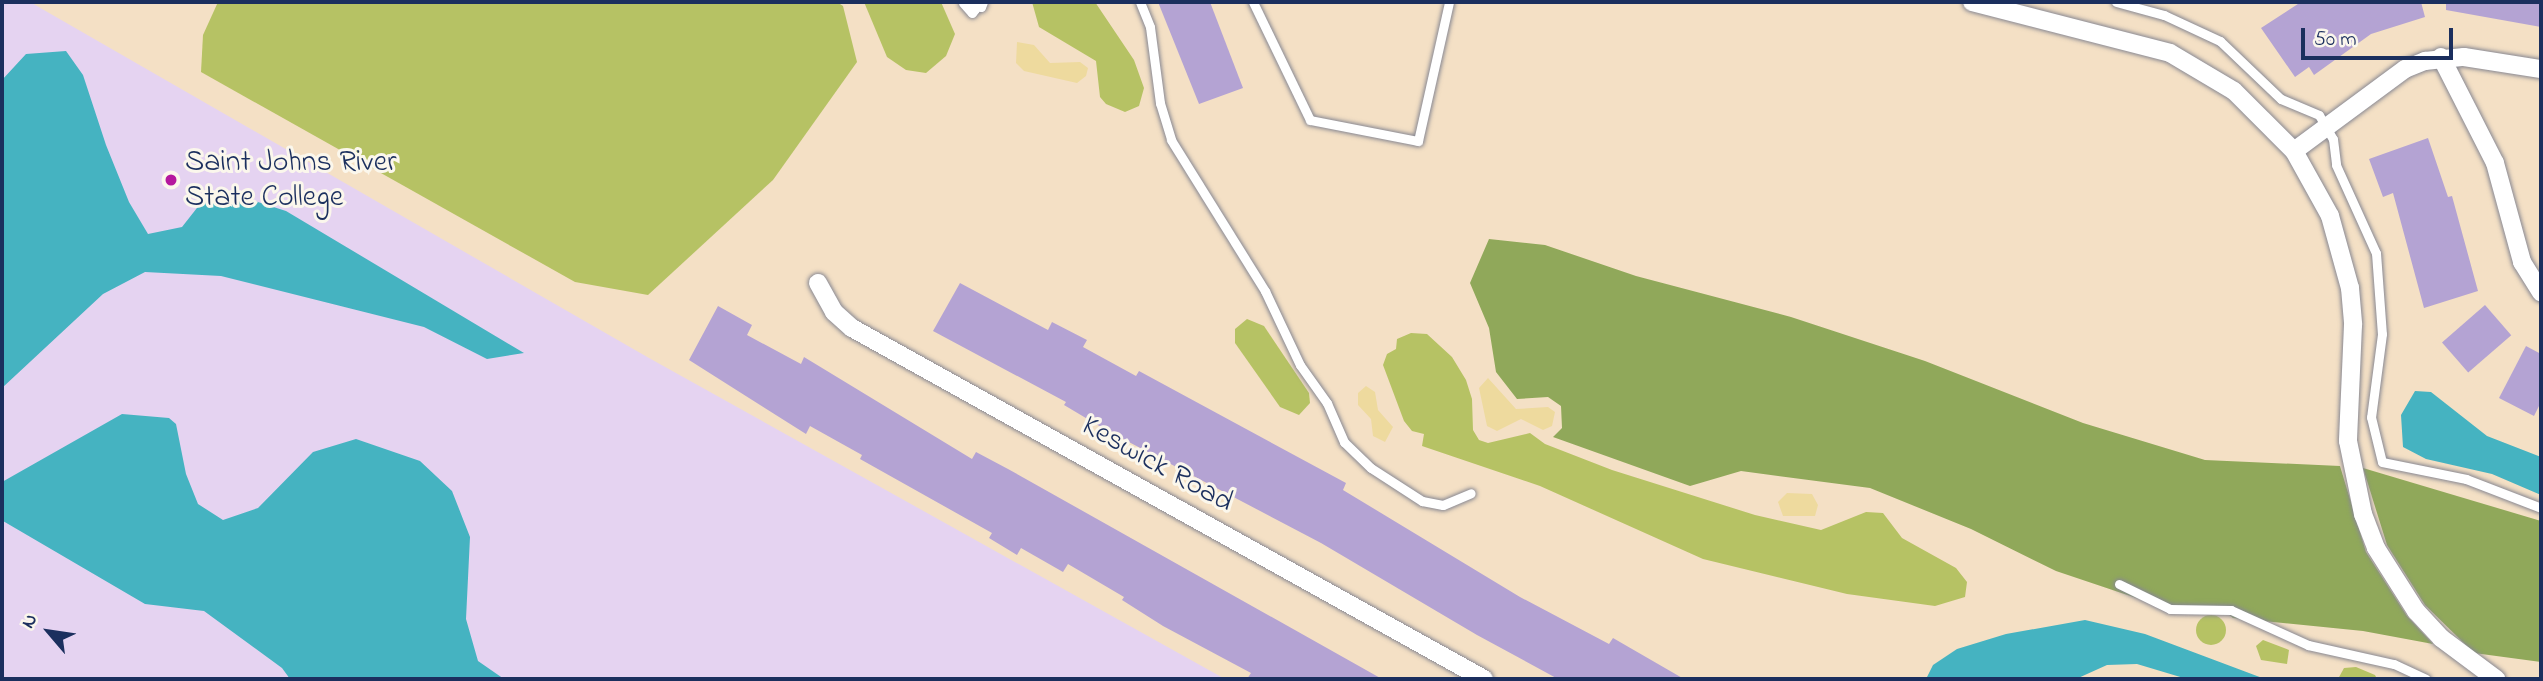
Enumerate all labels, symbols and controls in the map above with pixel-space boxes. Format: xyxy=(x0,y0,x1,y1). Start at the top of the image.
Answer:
scale bar xyxy=(2305,14,2457,58)
text: 50 m xyxy=(2314,25,2357,55)
place label: Saint Johns River State College xyxy=(185,145,397,216)
marker: Saint Johns River State College xyxy=(163,172,179,188)
street label: Keswick Road xyxy=(1075,409,1239,521)
north arrow xyxy=(14,597,84,667)
text: N xyxy=(15,609,45,634)

